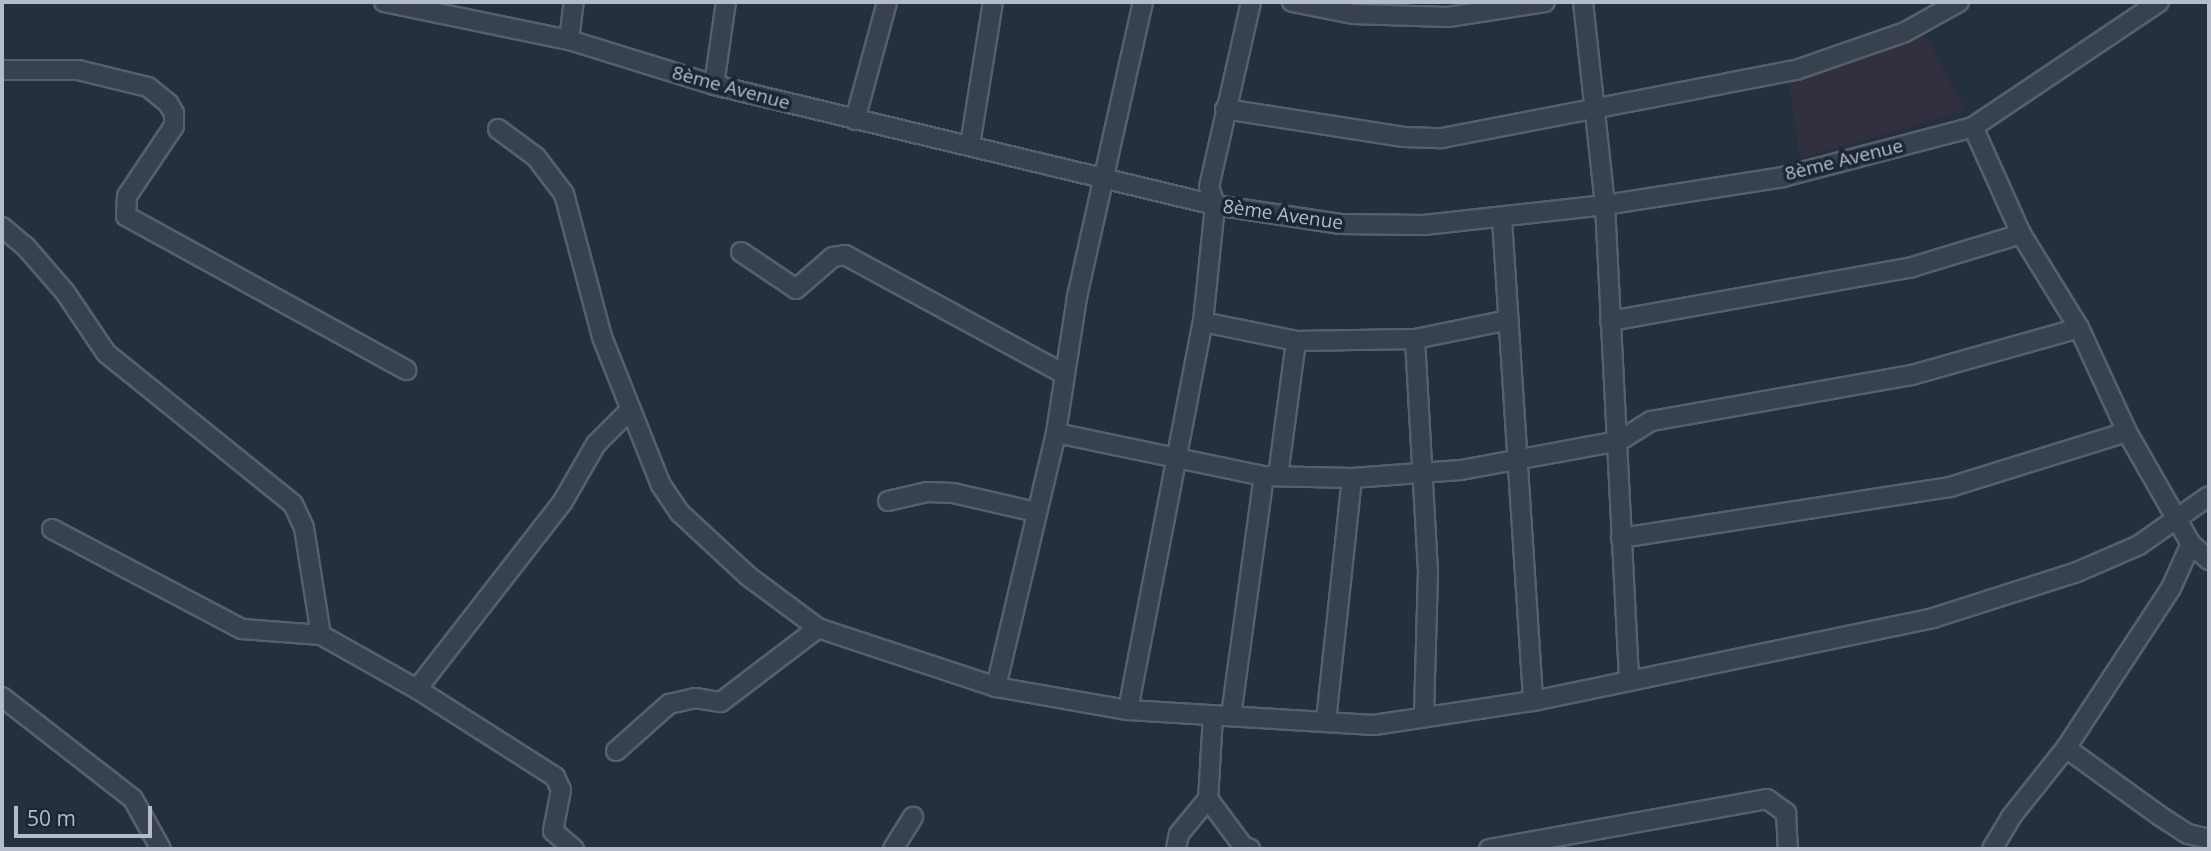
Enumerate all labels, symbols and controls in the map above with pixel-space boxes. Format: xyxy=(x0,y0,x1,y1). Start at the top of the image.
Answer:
street label: 8ème Avenue xyxy=(670,61,792,115)
street label: 8ème Avenue xyxy=(1783,134,1905,186)
street label: 8ème Avenue xyxy=(1222,195,1344,235)
scale bar xyxy=(18,792,156,836)
text: 50 m xyxy=(27,804,76,832)

